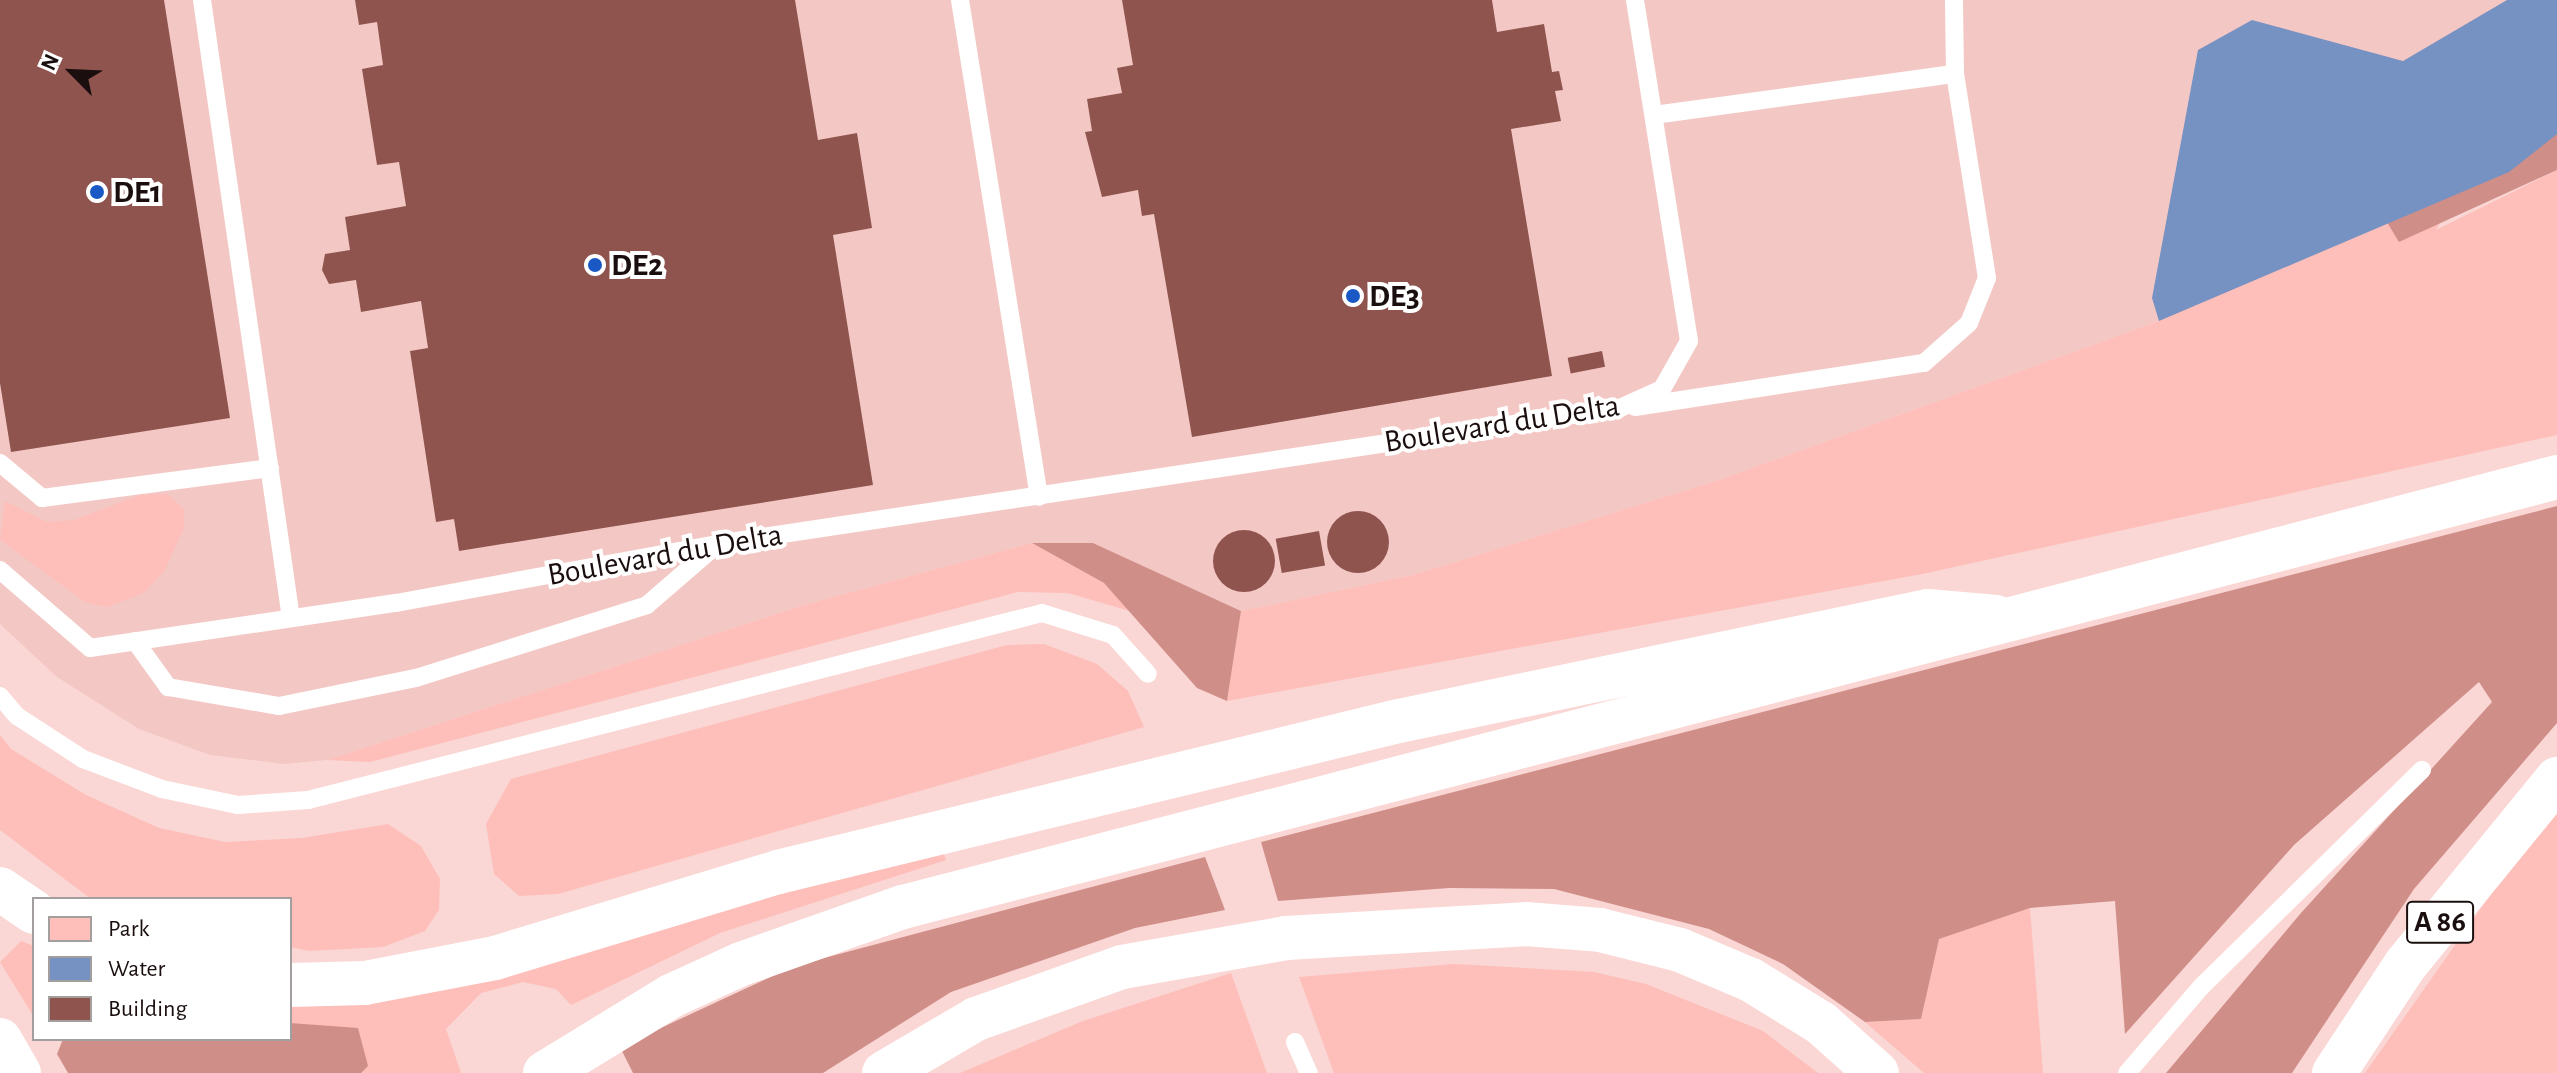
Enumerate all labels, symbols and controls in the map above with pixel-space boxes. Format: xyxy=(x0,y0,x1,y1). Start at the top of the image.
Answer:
north arrow xyxy=(32,32,112,112)
text: N xyxy=(37,51,63,74)
place label: DE1 xyxy=(113,173,162,211)
marker: DE1 xyxy=(88,183,106,201)
place label: DE2 xyxy=(611,246,663,284)
marker: DE2 xyxy=(586,256,604,274)
place label: DE3 xyxy=(1369,277,1420,315)
marker: DE3 xyxy=(1344,287,1362,305)
street label: Boulevard du Delta xyxy=(1382,386,1622,462)
street label: Boulevard du Delta xyxy=(545,515,785,595)
road number: A 86 xyxy=(2406,896,2474,948)
legend xyxy=(32,897,292,1041)
text: Park xyxy=(108,917,149,941)
text: Water xyxy=(108,957,165,981)
text: Building xyxy=(108,997,187,1021)

